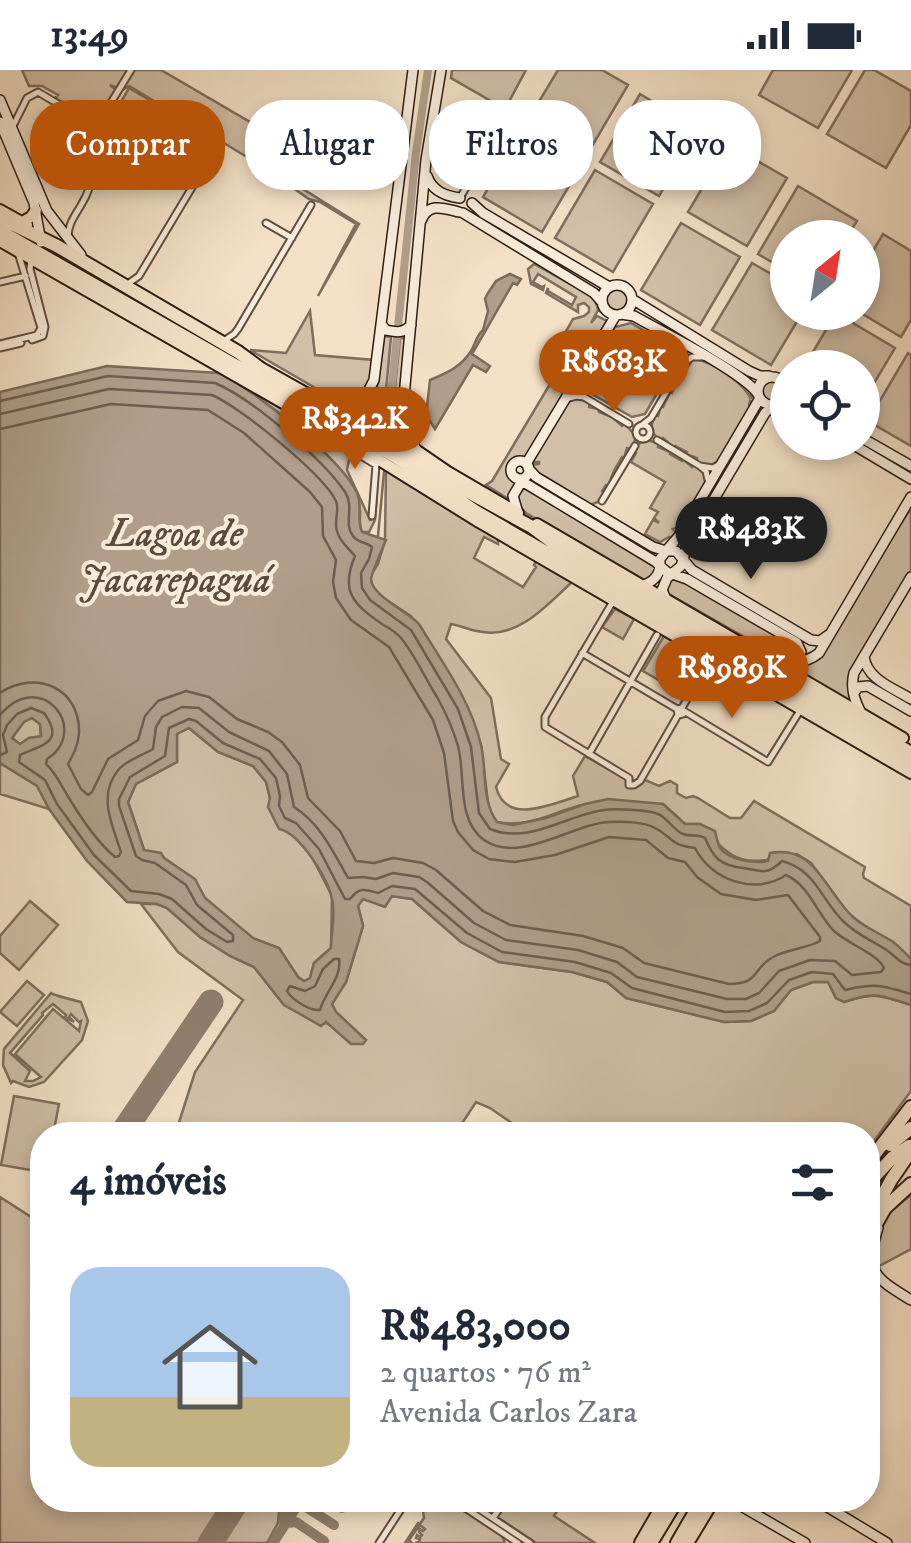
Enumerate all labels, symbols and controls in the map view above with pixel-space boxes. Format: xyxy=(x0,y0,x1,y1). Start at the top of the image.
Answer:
text: 13:49 xyxy=(50,11,129,59)
chip: Comprar xyxy=(30,100,225,190)
chip: Alugar xyxy=(245,100,409,190)
chip: Filtros xyxy=(429,100,593,190)
chip: Novo xyxy=(613,100,761,190)
north arrow xyxy=(770,220,880,330)
map controls xyxy=(770,220,880,460)
pin: R$683K xyxy=(533,330,695,415)
text: R$683K xyxy=(561,342,667,382)
button: locate xyxy=(770,350,880,460)
pin: R$342K xyxy=(274,387,436,472)
text: R$342K xyxy=(301,399,409,439)
pin: R$483K xyxy=(670,497,832,582)
text: R$483K xyxy=(697,509,805,549)
water label: Lagoa de Jacarepaguá xyxy=(79,510,276,606)
pin: R$989K xyxy=(651,636,813,721)
text: R$989K xyxy=(677,648,787,688)
icon: filters xyxy=(785,1155,840,1210)
text: 4 imóveis xyxy=(70,1156,226,1208)
text: R$483,000 xyxy=(380,1301,571,1353)
icon: home xyxy=(150,1307,270,1427)
text: 2 quartos · 76 m² xyxy=(380,1353,591,1393)
text: Avenida Carlos Zara xyxy=(380,1393,637,1433)

